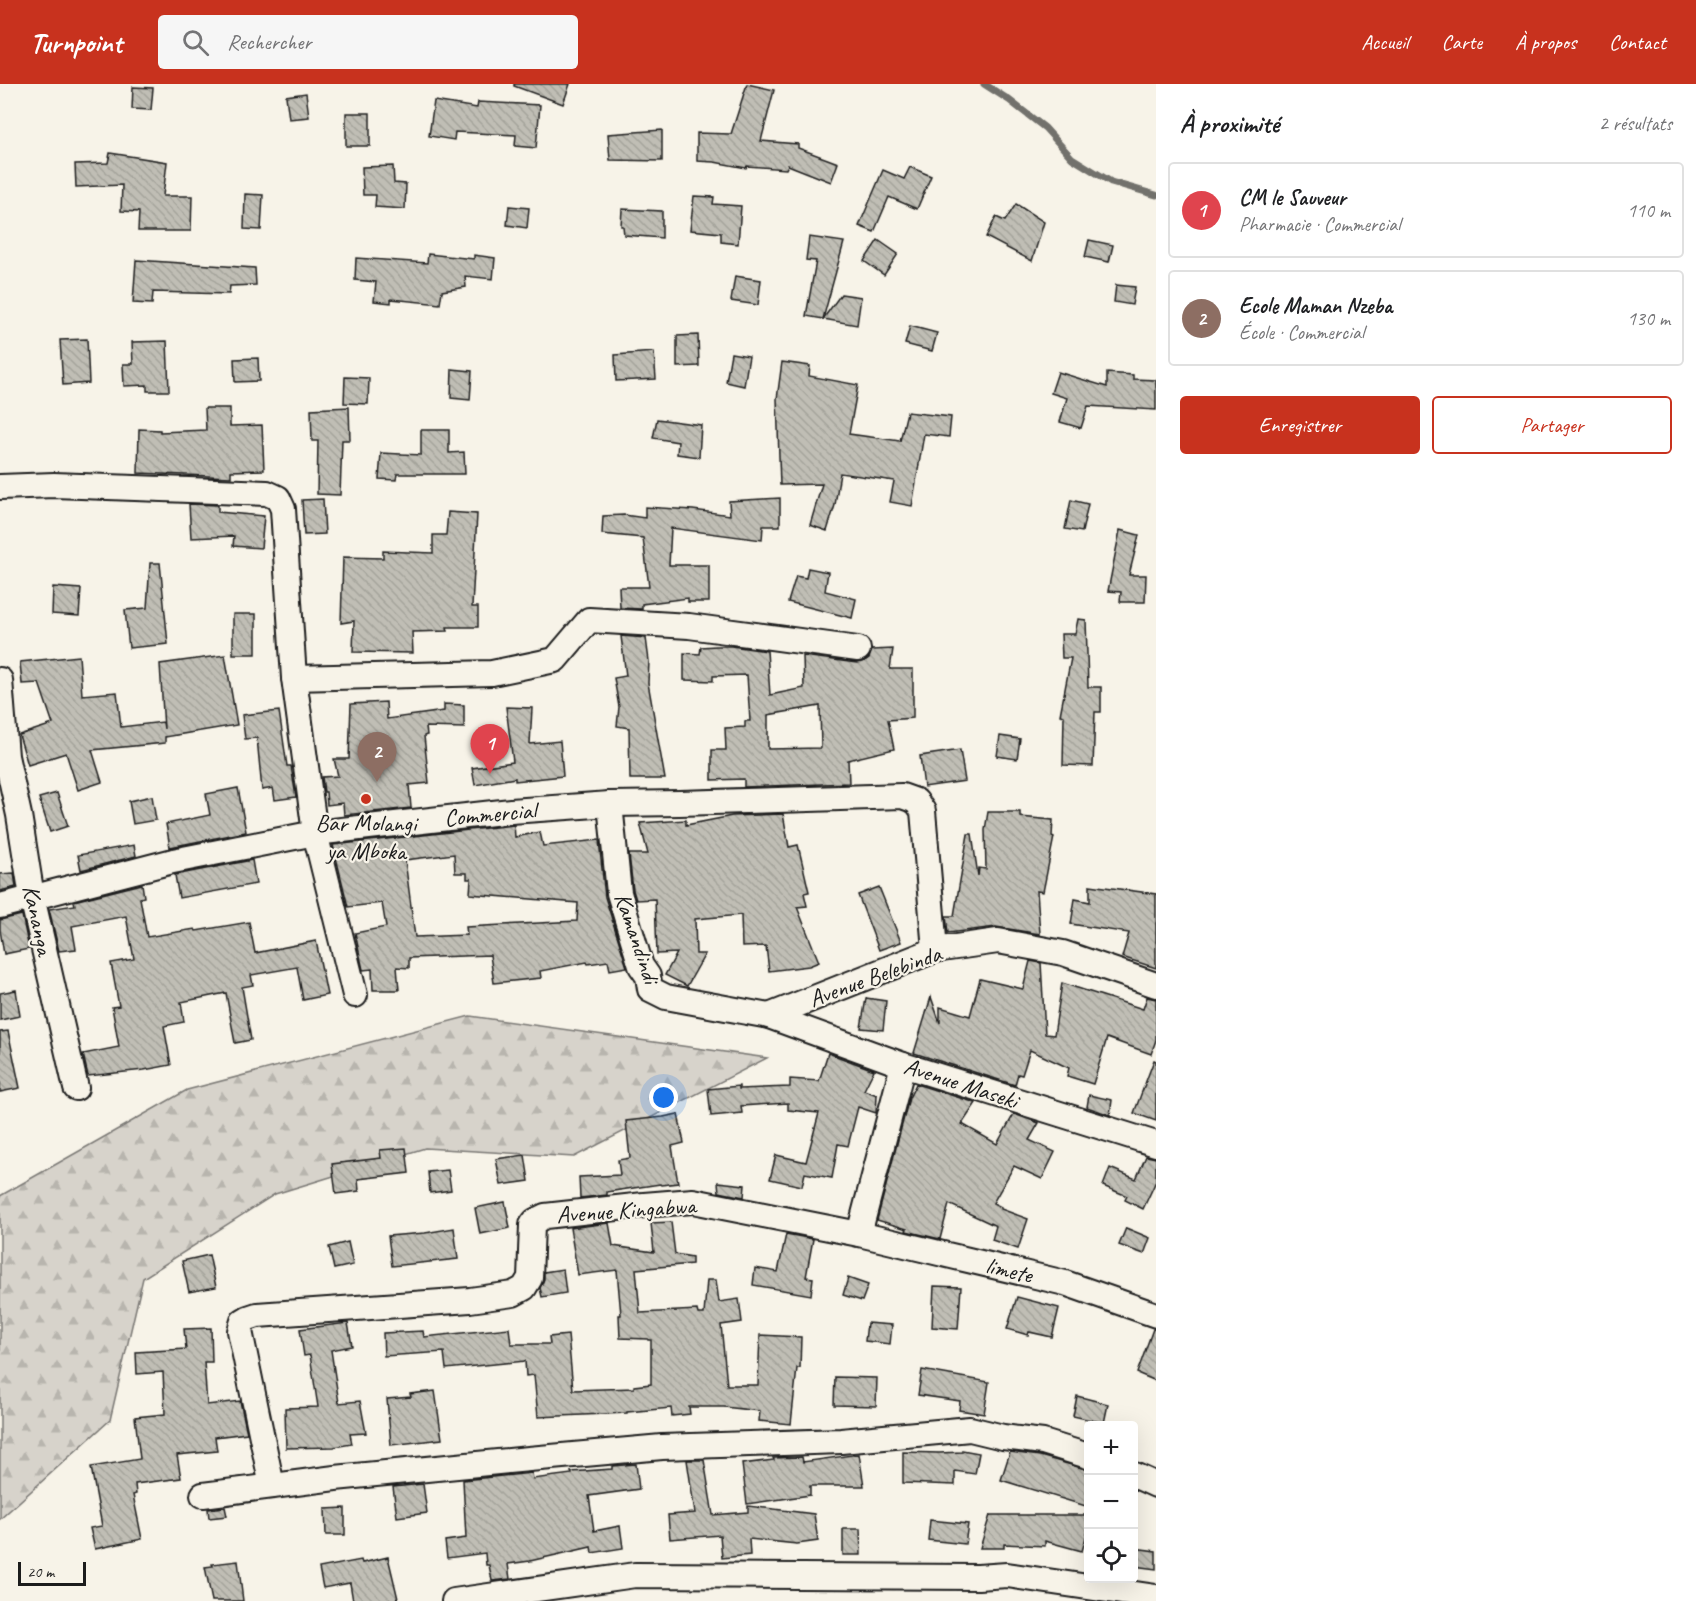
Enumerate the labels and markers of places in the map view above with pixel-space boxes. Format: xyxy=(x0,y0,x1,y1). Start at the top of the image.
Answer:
pin: 1 xyxy=(470,724,510,774)
pin: 2 xyxy=(358,732,397,782)
marker: Bar Molangi ya Mboka xyxy=(359,792,373,806)
place label: Bar Molangi ya Mboka xyxy=(315,808,419,866)

